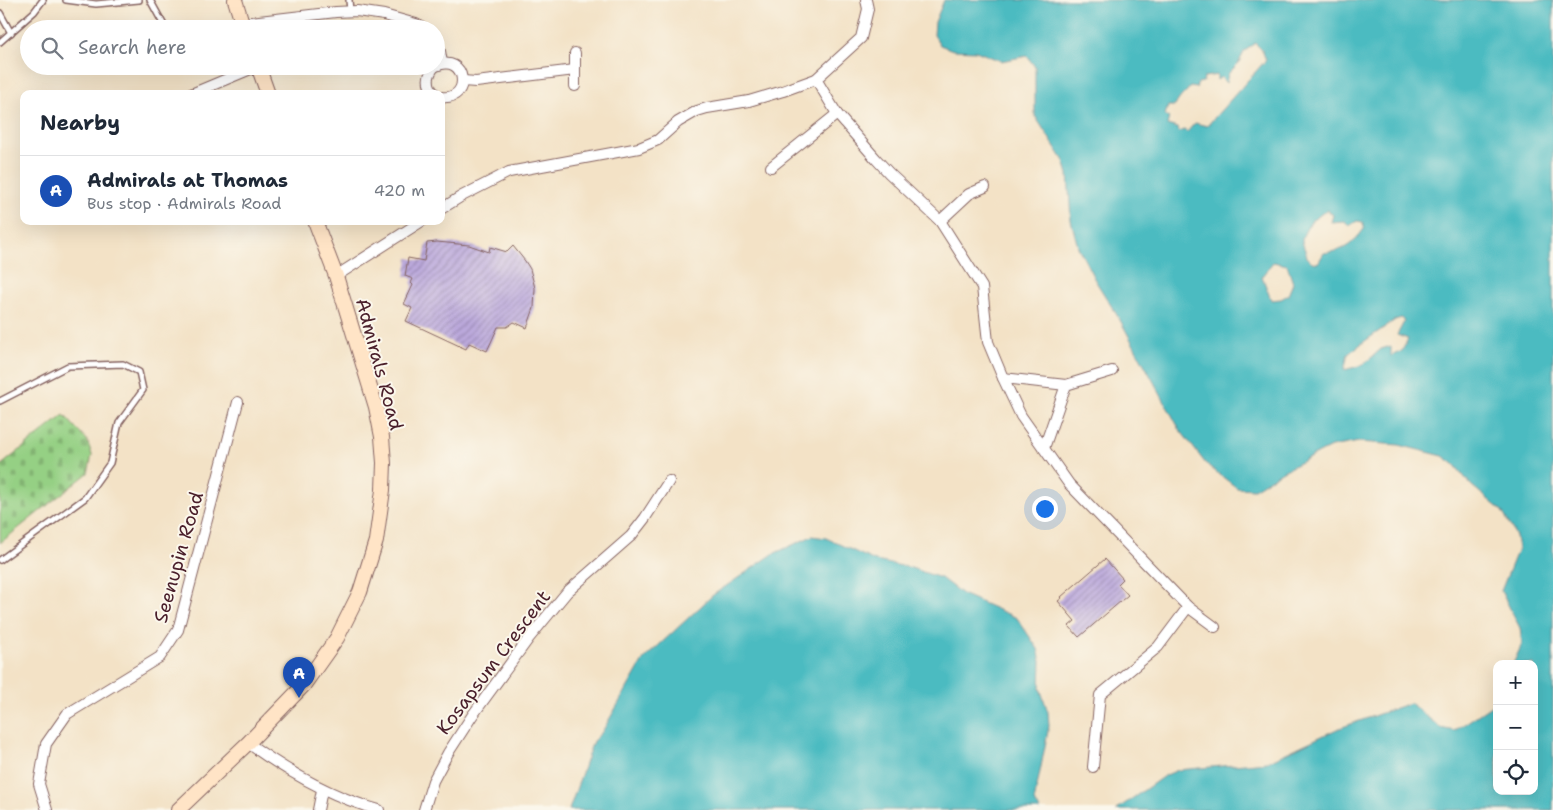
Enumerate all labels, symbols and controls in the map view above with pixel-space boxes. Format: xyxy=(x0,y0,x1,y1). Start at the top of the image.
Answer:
search box xyxy=(20,20,445,75)
icon: search xyxy=(38,34,66,62)
text: Search here xyxy=(78,35,187,60)
text: Nearby xyxy=(40,109,120,137)
text: Admirals at Thomas xyxy=(87,168,288,193)
text: A xyxy=(50,180,62,201)
text: 420 m xyxy=(374,180,425,201)
text: Bus stop · Admirals Road xyxy=(87,193,281,214)
street label: Admirals Road xyxy=(350,295,409,433)
street label: Seenupin Road xyxy=(148,489,209,626)
your location xyxy=(1032,496,1058,522)
street label: Kosapsum Crescent xyxy=(431,585,556,740)
pin: A xyxy=(283,657,315,698)
map controls xyxy=(1493,660,1538,795)
button: + xyxy=(1493,660,1538,705)
button: − xyxy=(1493,705,1538,750)
button: locate xyxy=(1493,750,1538,795)

